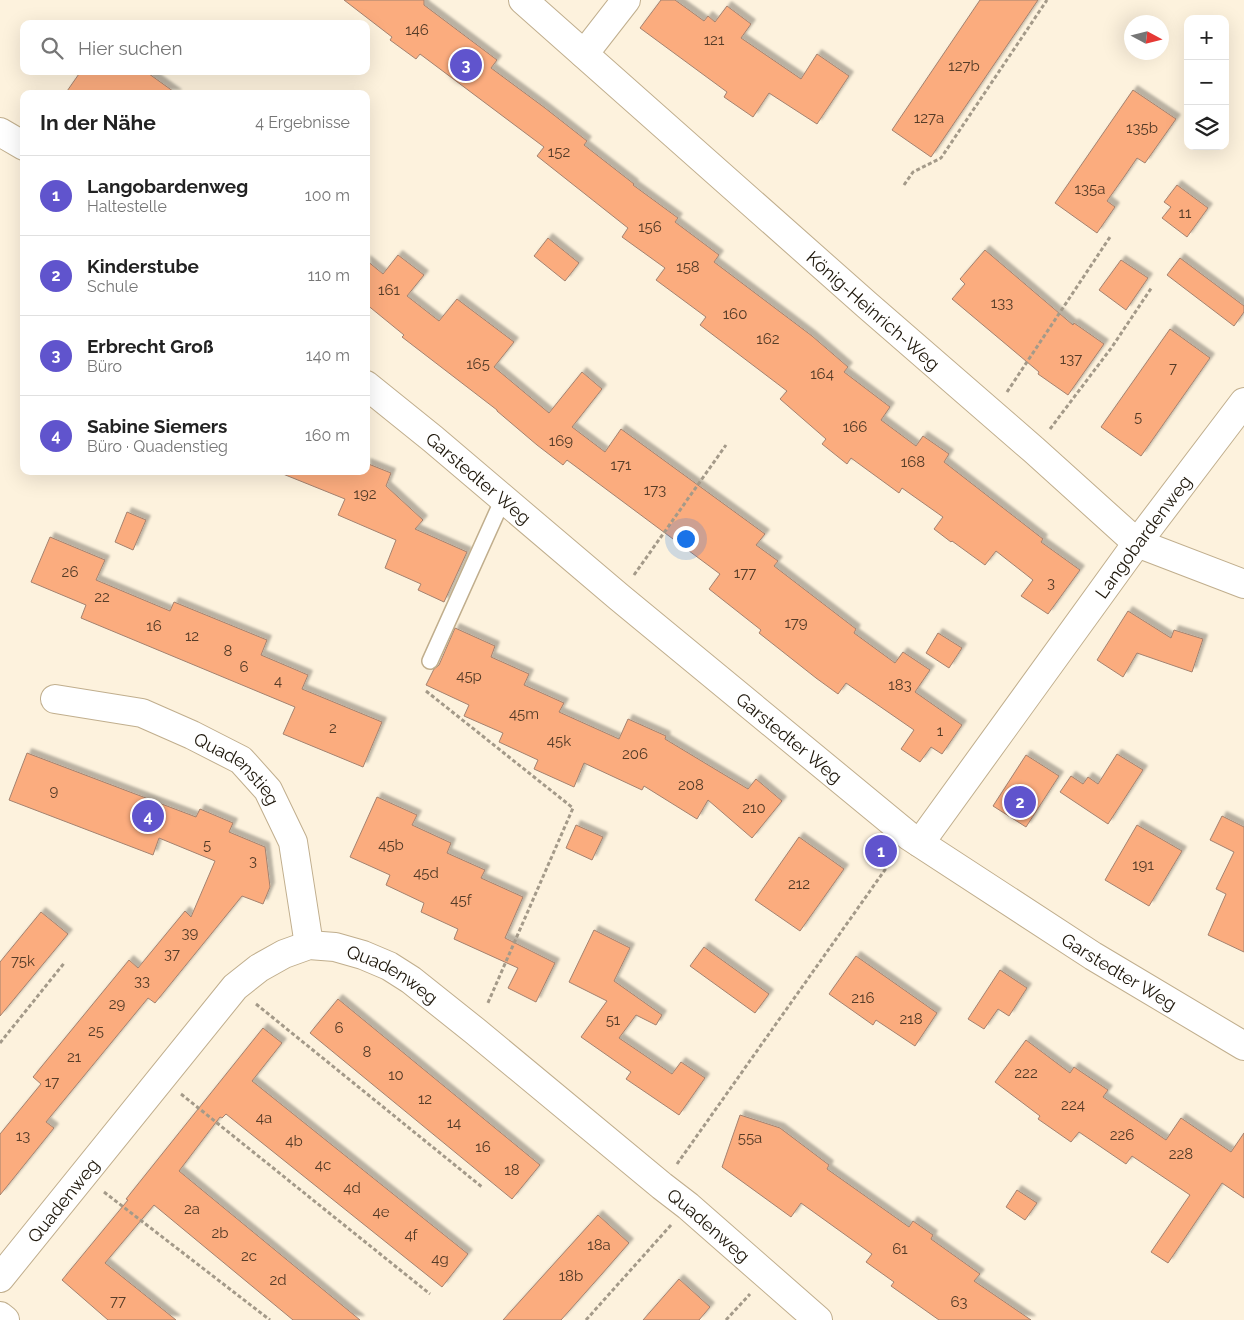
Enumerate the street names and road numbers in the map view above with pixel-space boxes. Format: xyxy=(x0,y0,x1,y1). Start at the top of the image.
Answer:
street label: König-Heinrich-Weg xyxy=(803,246,944,374)
street label: Garstedter Weg xyxy=(422,427,535,528)
street label: Langobardenweg xyxy=(1090,471,1195,602)
street label: Garstedter Weg xyxy=(732,688,847,787)
street label: Quadenstieg xyxy=(191,727,284,808)
street label: Garstedter Weg xyxy=(1058,928,1181,1014)
street label: Quadenweg xyxy=(345,940,442,1008)
street label: Quadenweg xyxy=(23,1154,103,1247)
street label: Quadenweg xyxy=(663,1184,754,1266)

